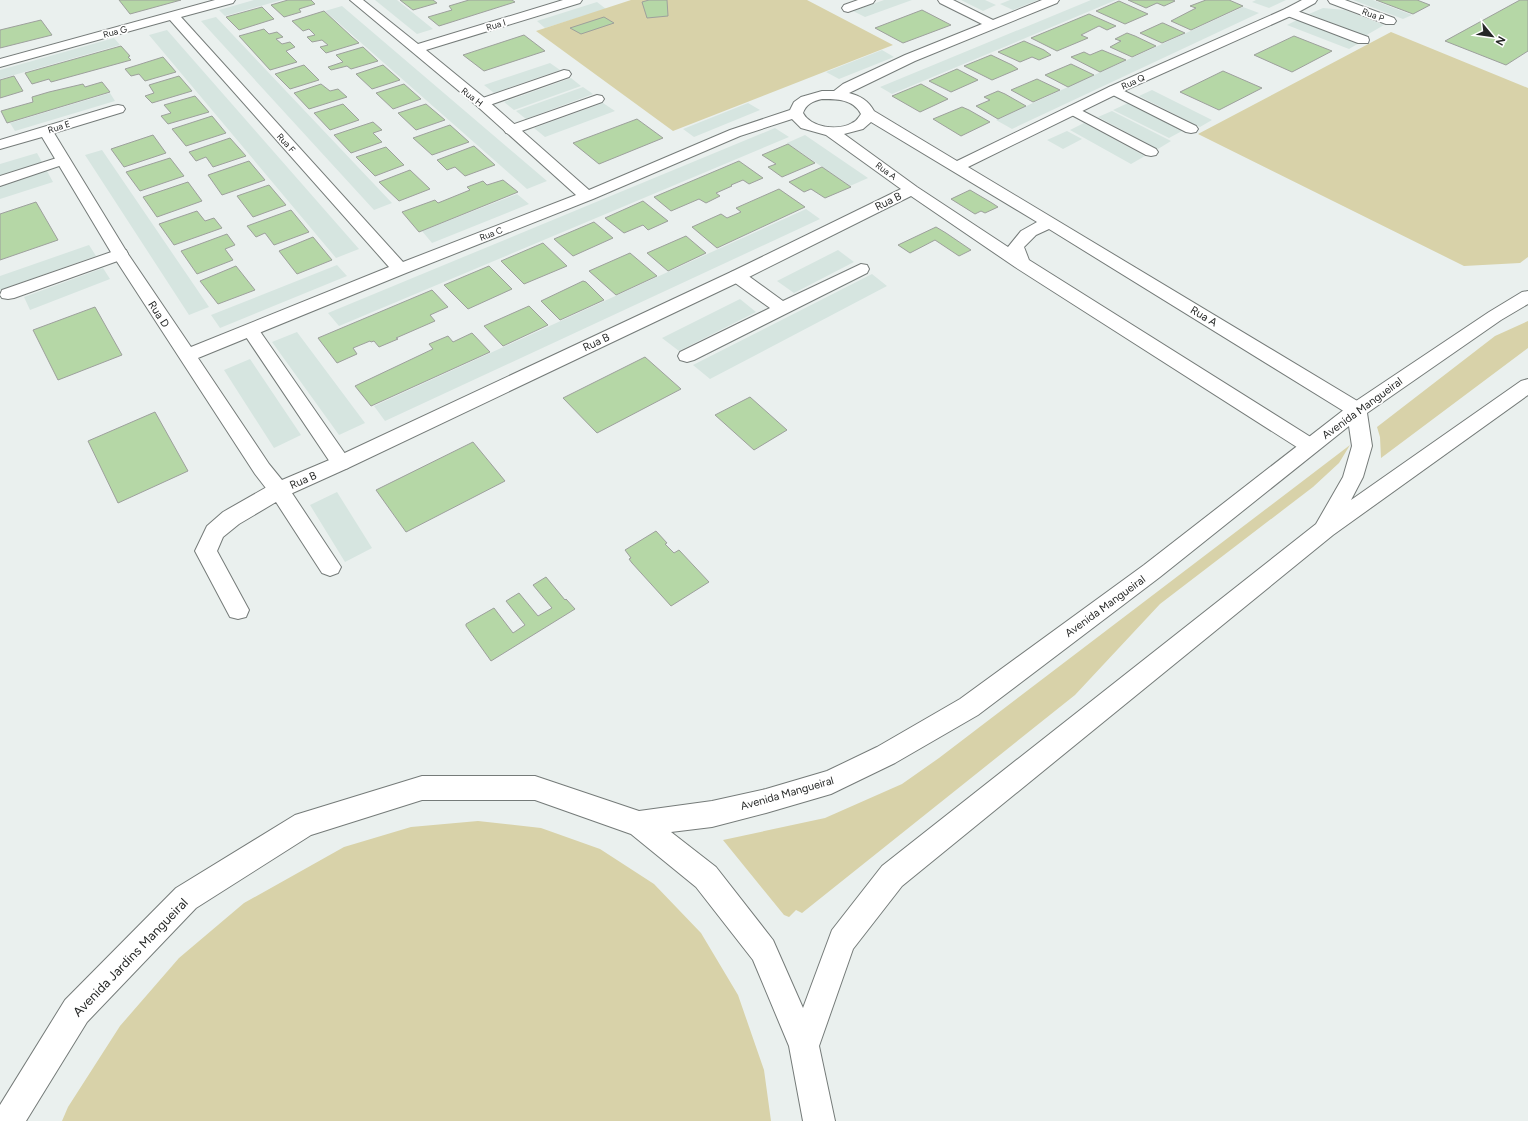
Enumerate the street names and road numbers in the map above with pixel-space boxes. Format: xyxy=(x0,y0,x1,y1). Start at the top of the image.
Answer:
street label: Rua P xyxy=(1361,5,1386,24)
street label: Rua I xyxy=(485,16,507,33)
street label: Rua G xyxy=(102,23,128,40)
street label: Rua Q xyxy=(1119,72,1146,92)
street label: Rua H xyxy=(459,85,485,108)
street label: Rua E xyxy=(46,118,71,135)
street label: Rua F xyxy=(275,131,298,155)
street label: Rua A xyxy=(874,159,899,182)
street label: Rua B xyxy=(873,189,904,213)
street label: Rua C xyxy=(478,224,504,243)
street label: Rua D xyxy=(145,299,172,330)
street label: Rua A xyxy=(1188,303,1220,330)
street label: Rua B xyxy=(581,331,612,354)
street label: Avenida Mangueiral xyxy=(1320,375,1405,442)
street label: Rua B xyxy=(288,469,319,492)
street label: Avenida Mangueiral xyxy=(1063,573,1148,640)
street label: Avenida Mangueiral xyxy=(739,774,835,813)
street label: Avenida Jardins Mangueiral xyxy=(70,895,191,1020)

